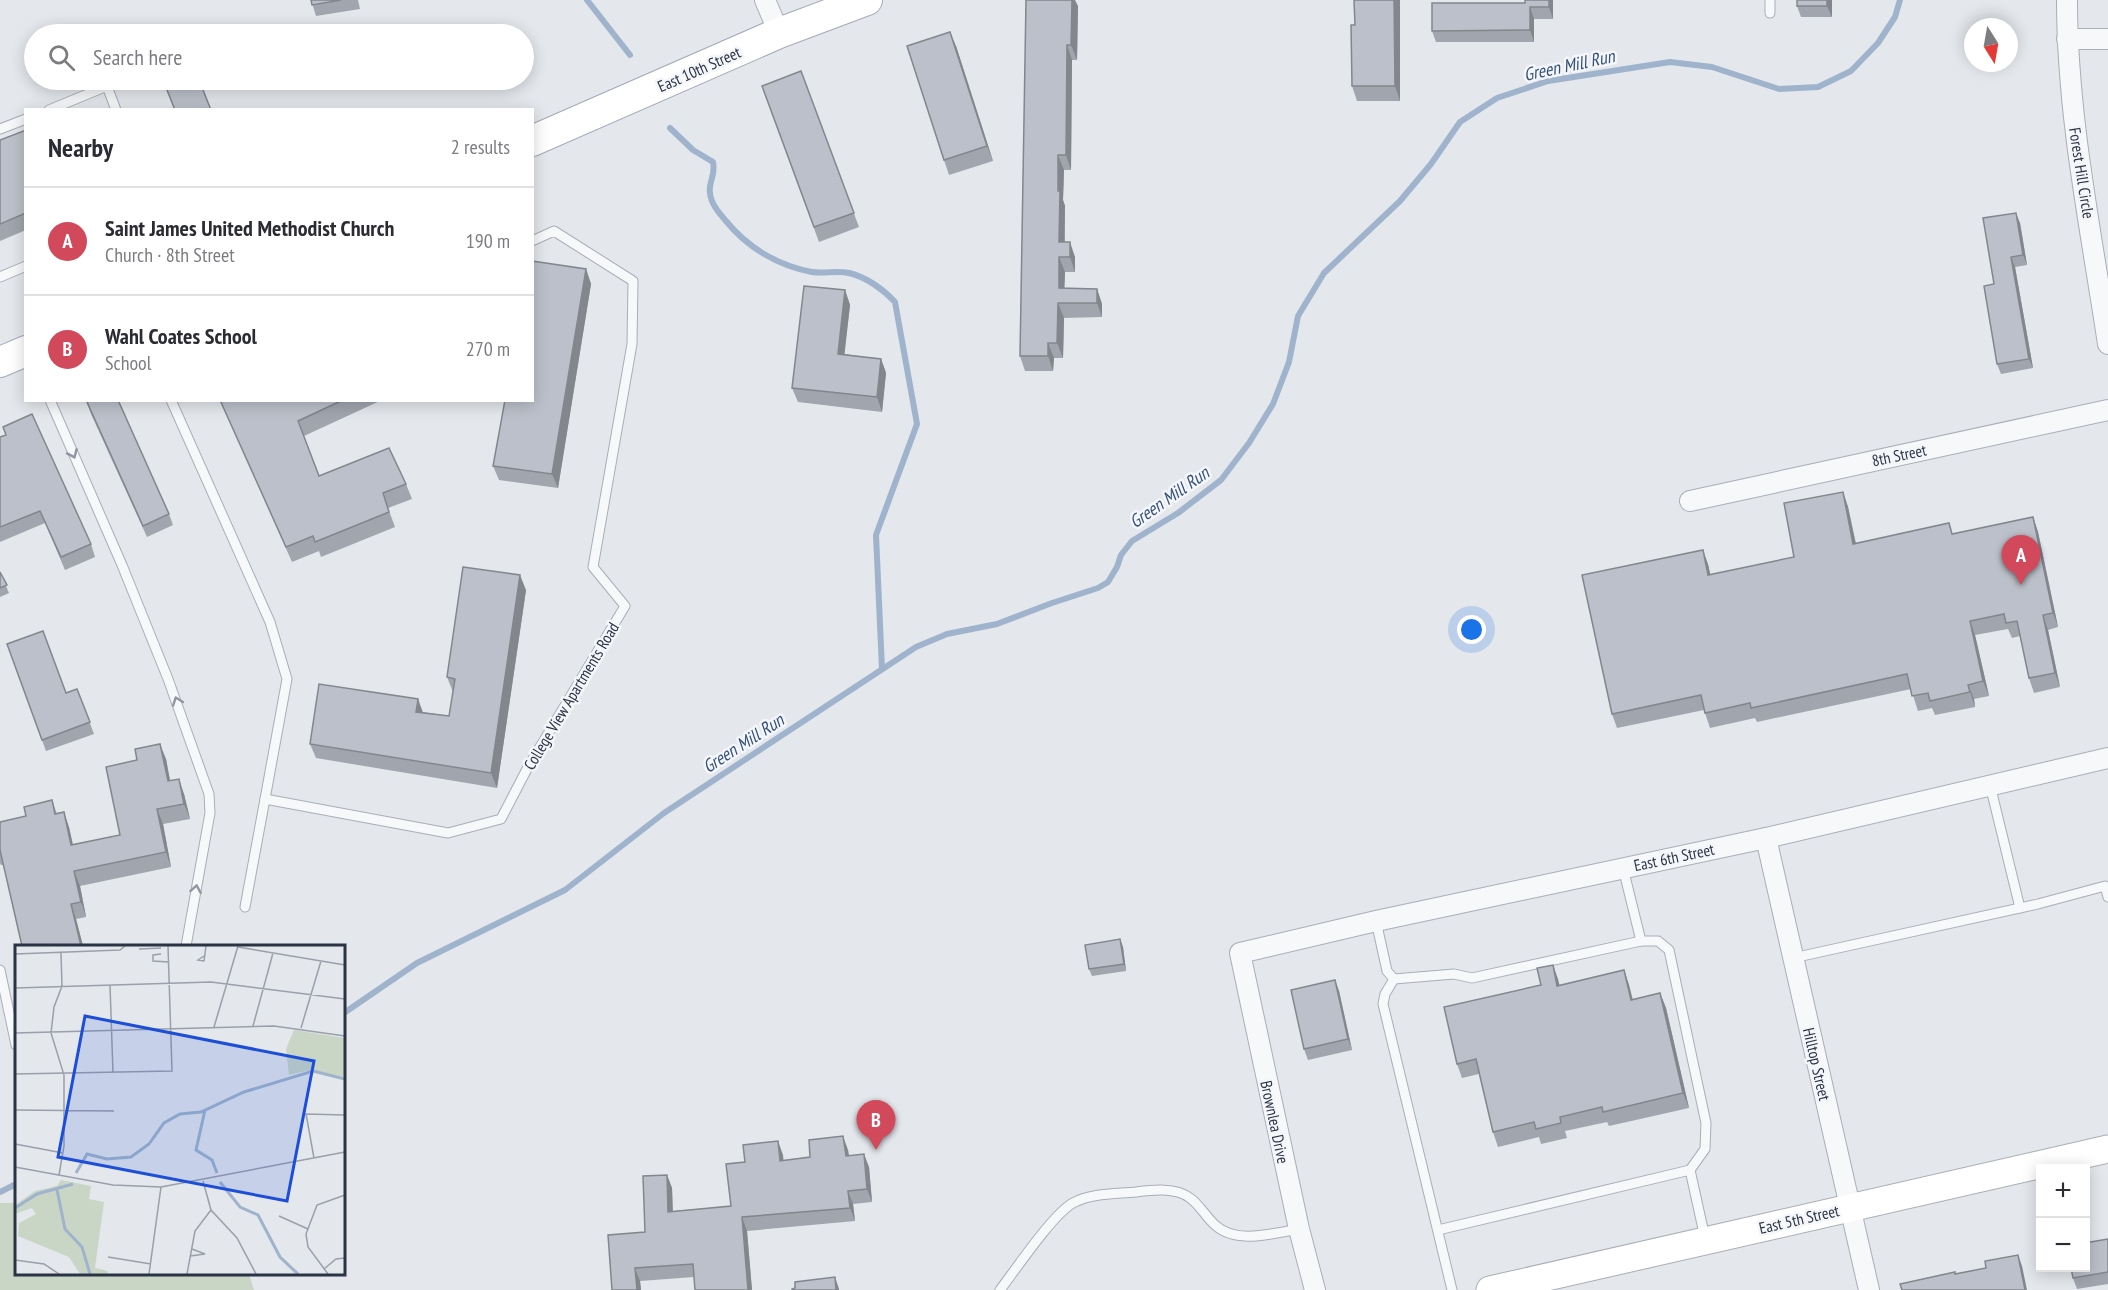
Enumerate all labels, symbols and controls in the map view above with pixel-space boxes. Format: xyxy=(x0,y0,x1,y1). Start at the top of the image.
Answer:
north arrow xyxy=(1964,18,2018,72)
search box xyxy=(24,24,534,90)
icon: search xyxy=(45,41,78,74)
street label: East 10th Street xyxy=(654,42,744,96)
text: Search here xyxy=(93,43,182,71)
water label: Green Mill Run xyxy=(1522,44,1618,86)
street label: Forest Hill Circle xyxy=(2065,126,2099,220)
text: Nearby xyxy=(48,131,113,164)
text: 2 results xyxy=(451,134,510,160)
text: Saint James United Methodist Church xyxy=(105,214,394,242)
text: A xyxy=(62,228,73,254)
text: 190 m xyxy=(466,228,510,254)
text: Church · 8th Street xyxy=(105,242,235,268)
text: Wahl Coates School xyxy=(105,322,257,350)
text: B xyxy=(63,336,72,362)
text: 270 m xyxy=(466,336,510,362)
text: School xyxy=(105,350,151,376)
street label: 8th Street xyxy=(1870,439,1929,471)
one-way arrow xyxy=(66,448,78,459)
water label: Green Mill Run xyxy=(1125,461,1214,533)
pin: A xyxy=(2002,536,2040,585)
your location xyxy=(1457,615,1486,644)
street label: College View Apartments Road xyxy=(519,619,623,773)
one-way arrow xyxy=(171,696,184,707)
water label: Green Mill Run xyxy=(698,708,789,778)
street label: East 6th Street xyxy=(1632,839,1717,875)
one-way arrow xyxy=(189,884,202,894)
inset map xyxy=(15,945,345,1275)
street label: Hilltop Street xyxy=(1799,1026,1835,1103)
street label: Brownlea Drive xyxy=(1256,1079,1294,1165)
pin: B xyxy=(856,1100,896,1150)
map controls xyxy=(2036,1164,2090,1272)
button: + xyxy=(2036,1164,2090,1218)
street label: East 5th Street xyxy=(1757,1200,1842,1238)
button: − xyxy=(2036,1218,2090,1272)

